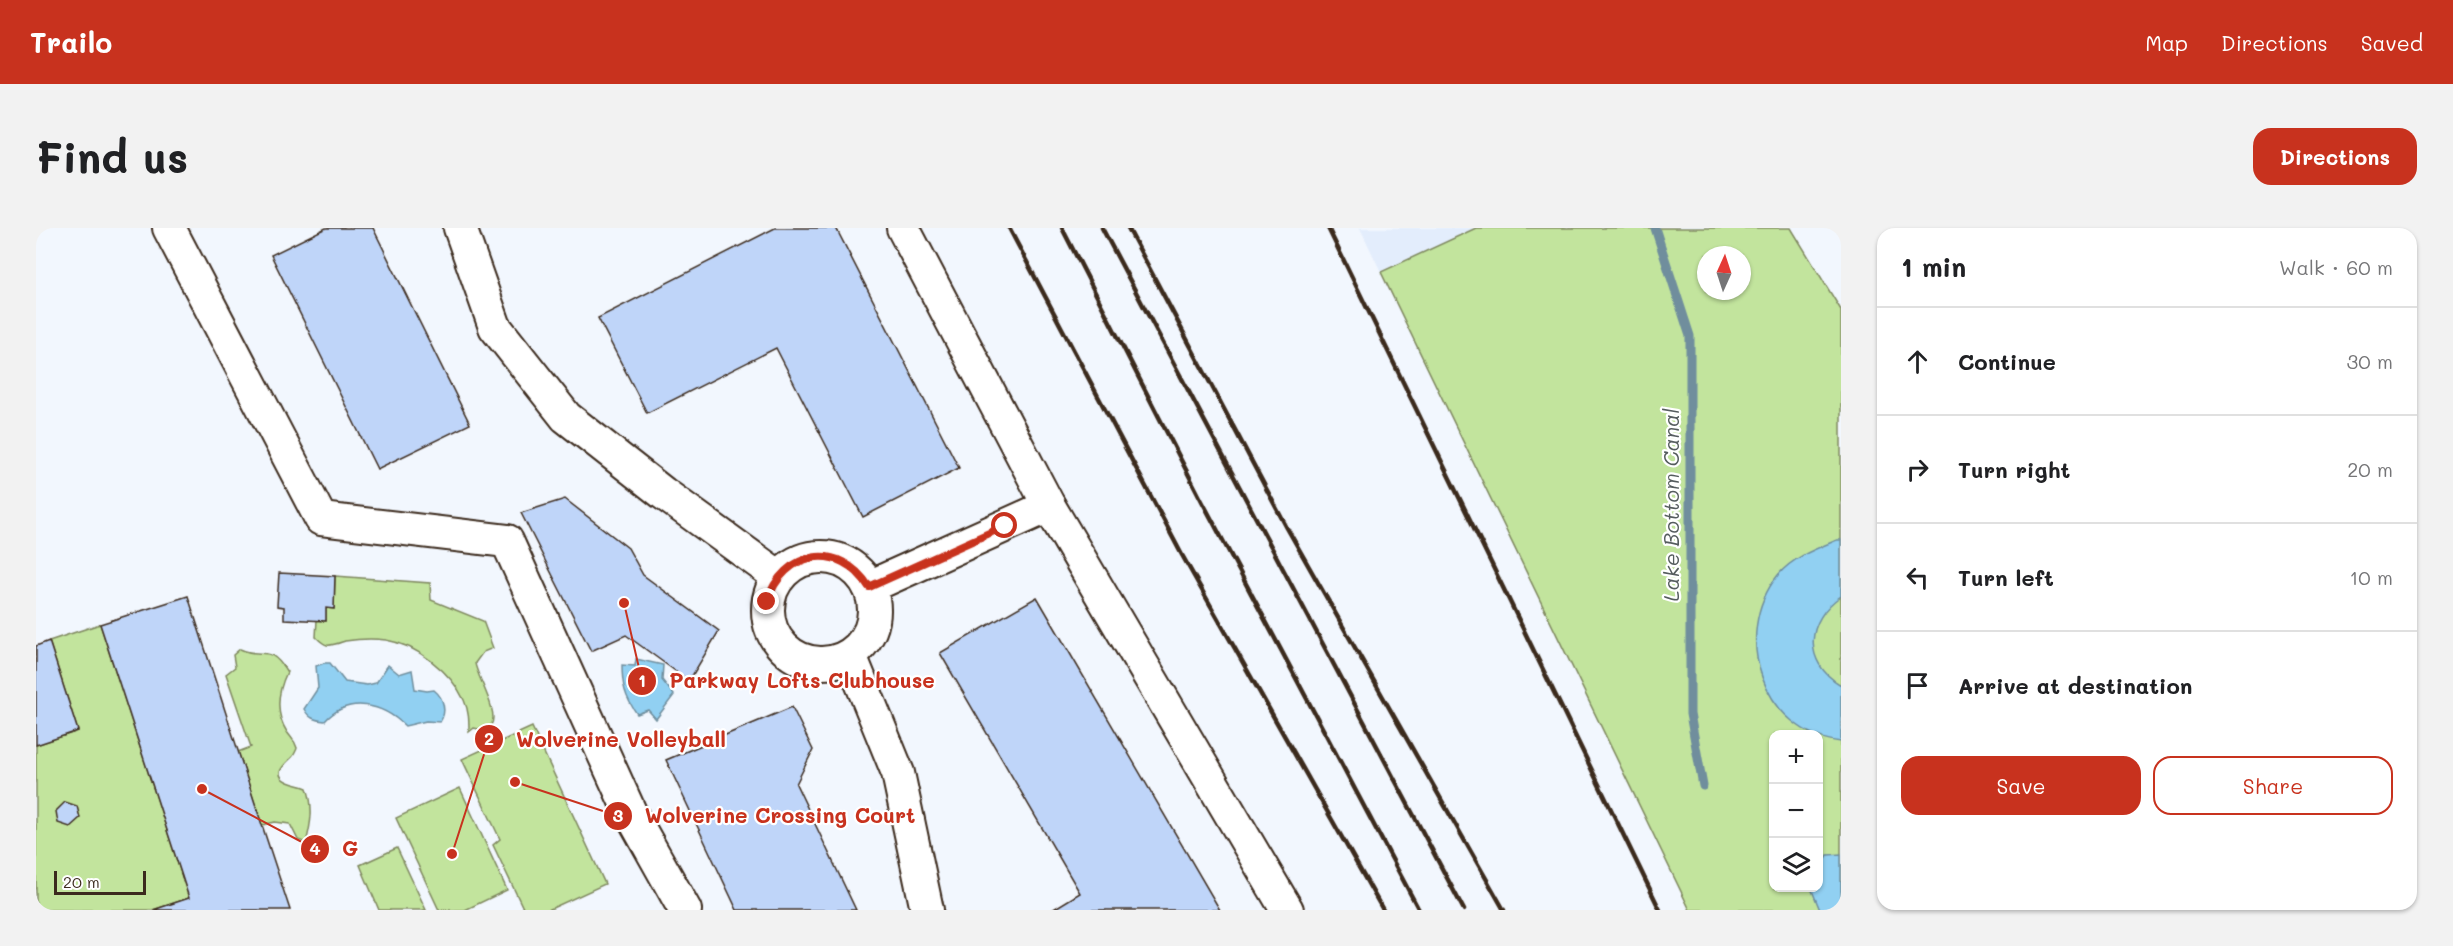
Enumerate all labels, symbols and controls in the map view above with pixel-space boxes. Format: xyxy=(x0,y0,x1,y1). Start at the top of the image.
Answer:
text: Trailo xyxy=(30,24,112,60)
text: Map xyxy=(2145,29,2188,56)
text: Directions xyxy=(2221,29,2328,56)
text: Saved xyxy=(2361,29,2423,56)
button: Directions xyxy=(2253,128,2417,185)
text: Find us xyxy=(36,129,188,184)
north arrow xyxy=(1697,246,1751,300)
text: 1 min xyxy=(1901,250,1966,284)
text: Walk · 60 m xyxy=(2279,254,2393,280)
icon: ahead xyxy=(1901,345,1934,378)
text: Continue xyxy=(1958,347,2056,376)
text: 30 m xyxy=(2347,348,2393,374)
water label: Lake Bottom Canal xyxy=(1657,408,1684,601)
icon: right xyxy=(1901,453,1934,486)
text: Turn right xyxy=(1958,455,2070,484)
text: 20 m xyxy=(2347,456,2393,482)
route start xyxy=(991,512,1017,538)
icon: left xyxy=(1901,561,1934,594)
text: Turn left xyxy=(1958,563,2054,592)
text: 10 m xyxy=(2349,564,2393,590)
route end xyxy=(753,588,779,614)
callout: Parkway Lofts Clubhouse xyxy=(627,661,947,700)
text: Parkway Lofts Clubhouse xyxy=(669,666,935,694)
text: 1 xyxy=(638,668,646,692)
icon: arrive xyxy=(1901,669,1934,702)
text: Arrive at destination xyxy=(1958,671,2193,700)
callout: Wolverine Volleyball xyxy=(474,720,738,759)
text: Wolverine Volleyball xyxy=(516,725,726,753)
text: 2 xyxy=(484,726,494,750)
map controls xyxy=(1769,730,1823,892)
button: + xyxy=(1769,730,1823,784)
button: Save xyxy=(1901,756,2141,815)
button: Share xyxy=(2153,756,2393,815)
button: − xyxy=(1769,784,1823,838)
callout: Wolverine Crossing Court xyxy=(603,796,927,835)
text: Wolverine Crossing Court xyxy=(645,801,915,828)
text: 3 xyxy=(613,803,624,827)
callout: G xyxy=(300,829,370,868)
text: G xyxy=(342,834,358,861)
text: 4 xyxy=(309,836,321,860)
button: layers xyxy=(1769,838,1823,892)
scale bar xyxy=(54,868,146,896)
text: 20 m xyxy=(63,871,100,892)

